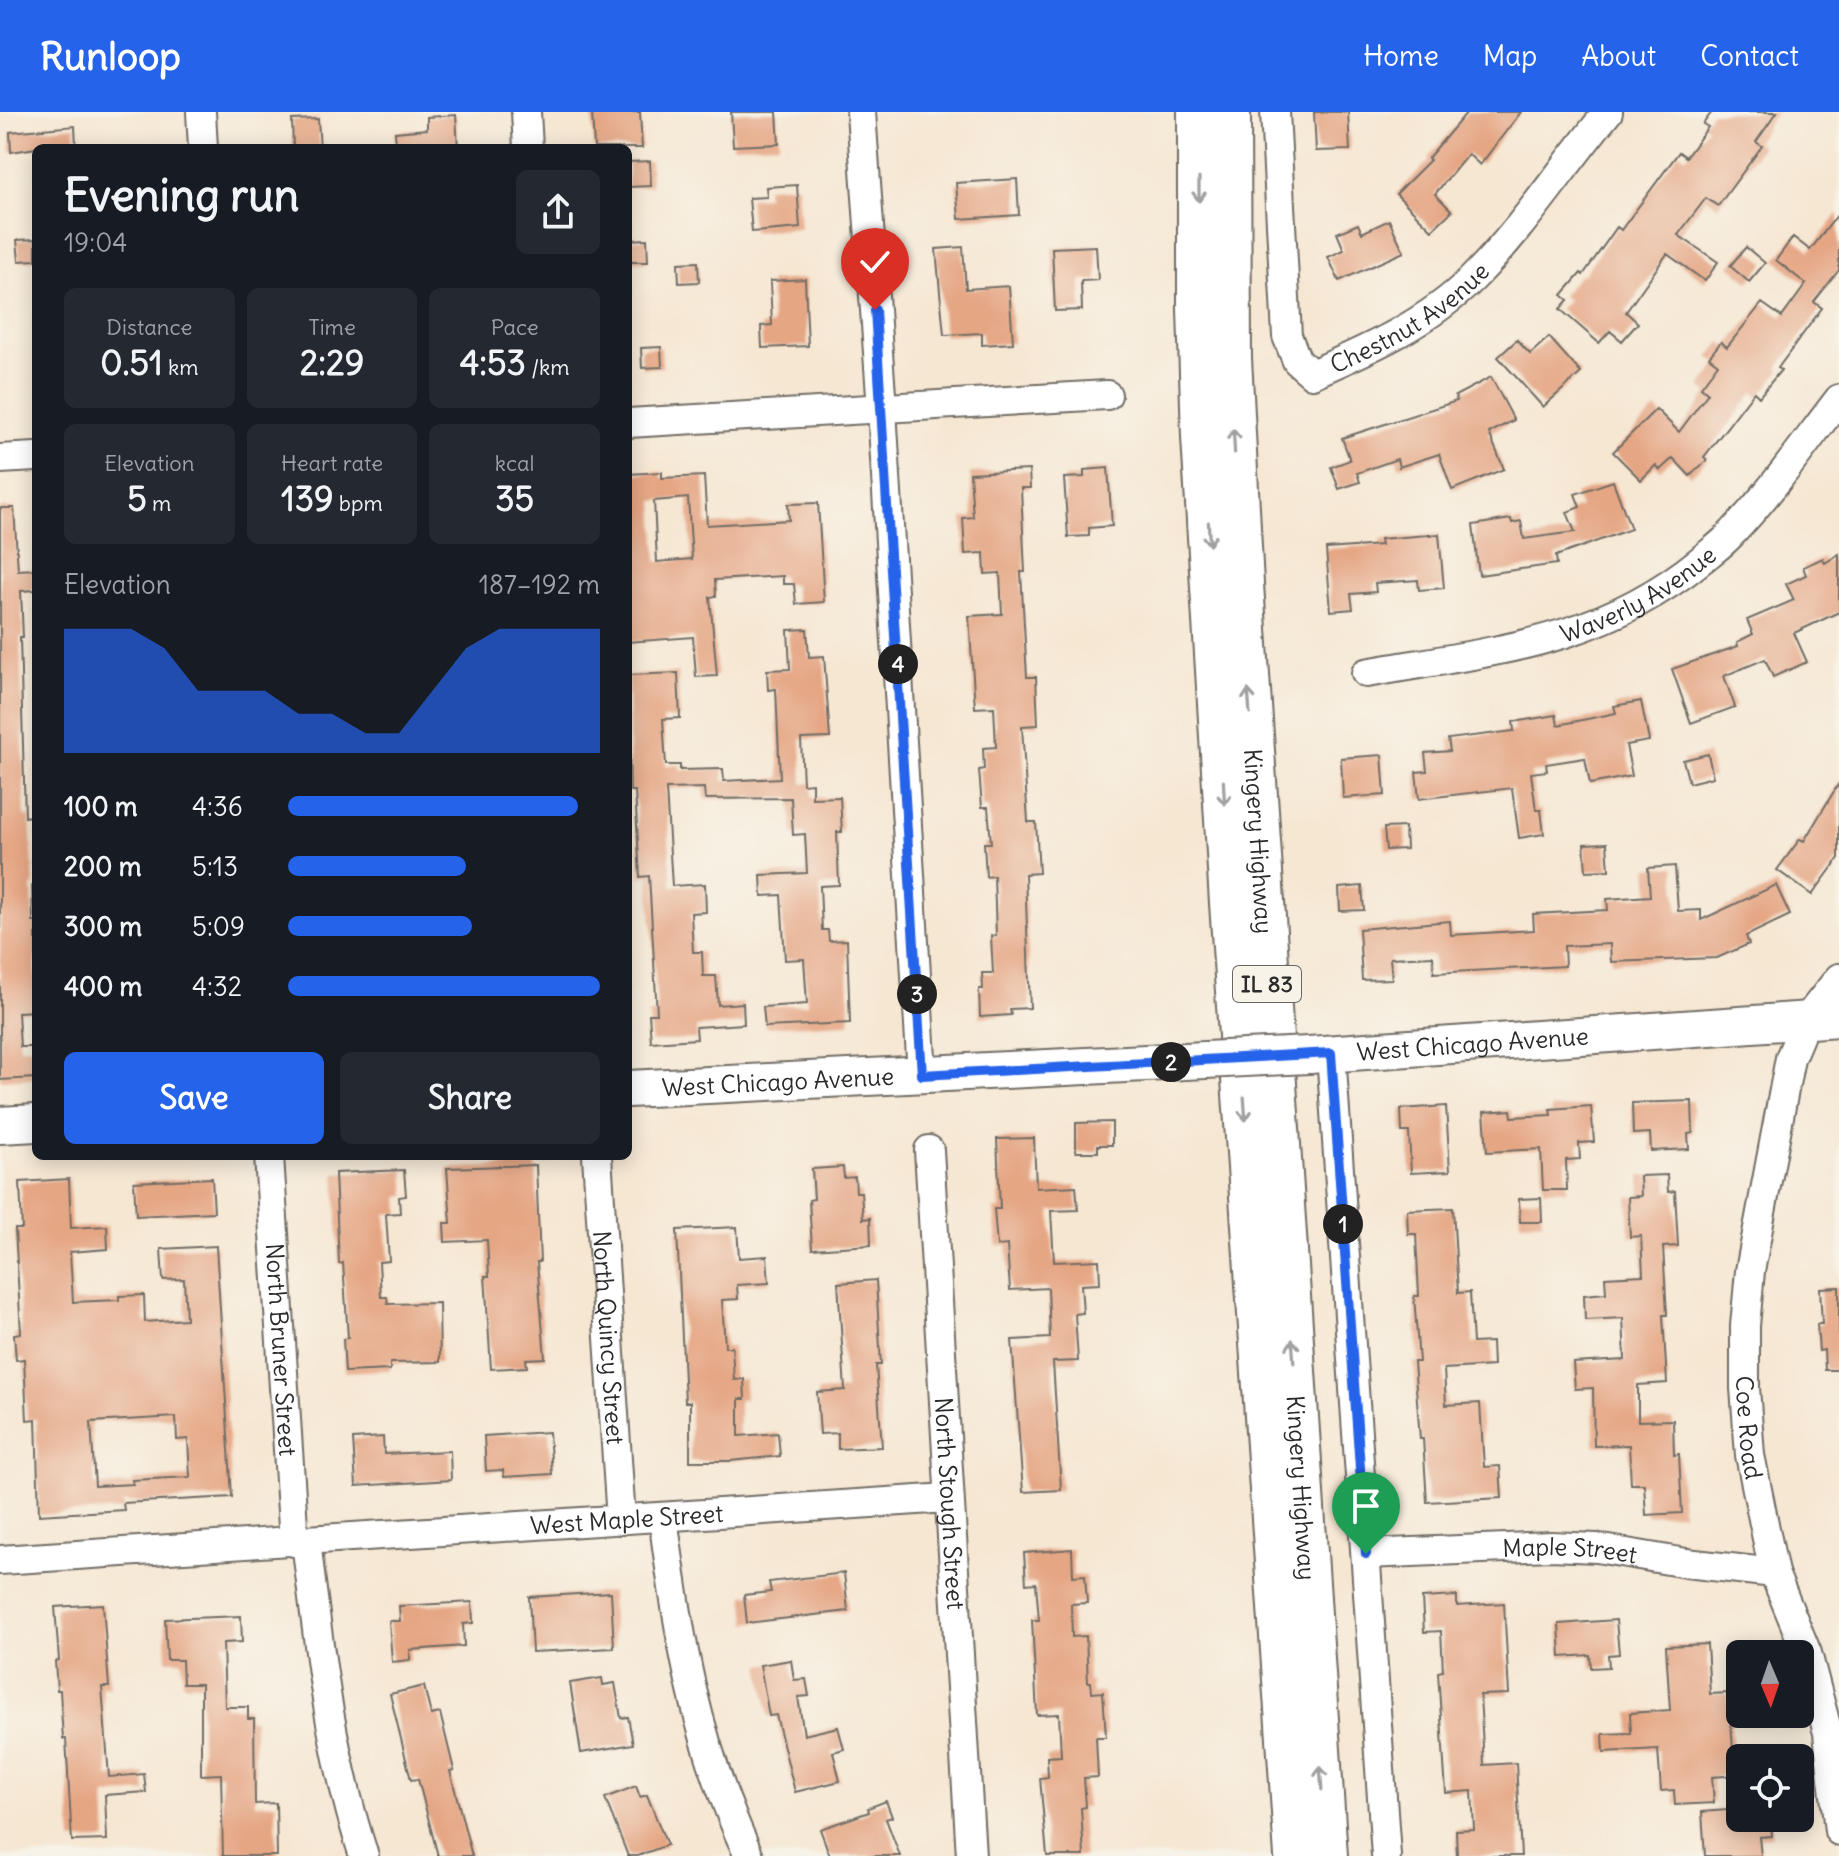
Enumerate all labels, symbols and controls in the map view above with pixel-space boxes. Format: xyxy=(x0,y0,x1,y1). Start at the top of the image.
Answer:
text: Runloop xyxy=(40,33,181,80)
text: Home xyxy=(1363,38,1439,74)
text: Map xyxy=(1483,38,1537,74)
text: About xyxy=(1581,38,1656,74)
text: Contact xyxy=(1700,38,1799,74)
text: Evening run xyxy=(64,168,299,223)
button: share xyxy=(516,170,600,254)
one-way arrow xyxy=(1191,176,1207,203)
text: 19:04 xyxy=(64,226,127,259)
pin xyxy=(841,228,909,310)
icon: check xyxy=(853,240,897,284)
street label: Chestnut Avenue xyxy=(1325,256,1495,379)
text: Distance xyxy=(106,313,192,341)
text: Time xyxy=(308,313,356,341)
text: Pace xyxy=(491,313,539,341)
text: 0.51 xyxy=(100,341,163,384)
text: 2:29 xyxy=(300,341,364,384)
text: 4:53 xyxy=(460,341,526,384)
text: km xyxy=(163,353,198,381)
text: /km xyxy=(526,353,570,381)
one-way arrow xyxy=(1226,428,1241,455)
text: Elevation xyxy=(104,449,194,477)
text: Heart rate xyxy=(281,449,383,477)
text: kcal xyxy=(495,449,534,477)
text: 5 xyxy=(127,477,147,520)
text: 139 xyxy=(281,477,334,520)
text: 35 xyxy=(495,477,534,520)
text: m xyxy=(147,489,171,517)
text: bpm xyxy=(334,489,383,517)
one-way arrow xyxy=(1202,520,1217,547)
street label: Waverly Avenue xyxy=(1556,539,1722,649)
text: Elevation xyxy=(64,568,171,601)
text: 187–192 m xyxy=(479,568,600,601)
pin: 4 xyxy=(878,644,918,684)
text: 4 xyxy=(892,650,904,678)
one-way arrow xyxy=(1241,688,1256,715)
street label: Kingery Highway xyxy=(1238,748,1280,935)
one-way arrow xyxy=(1217,779,1232,806)
text: 100 m xyxy=(64,790,138,823)
text: 4:36 xyxy=(192,790,243,823)
text: 200 m xyxy=(64,850,141,883)
text: 5:13 xyxy=(192,850,238,883)
text: 300 m xyxy=(64,910,142,943)
text: 5:09 xyxy=(192,910,245,943)
road number: IL 83 xyxy=(1233,966,1301,1002)
text: 400 m xyxy=(64,970,142,1003)
text: 4:32 xyxy=(192,970,242,1003)
pin: 3 xyxy=(897,974,937,1014)
text: 3 xyxy=(911,980,923,1008)
street label: West Chicago Avenue xyxy=(1356,1021,1590,1067)
pin: 2 xyxy=(1151,1042,1191,1082)
text: 2 xyxy=(1165,1048,1177,1076)
button: Save xyxy=(64,1052,324,1144)
button: Share xyxy=(340,1052,600,1144)
street label: West Chicago Avenue xyxy=(661,1061,895,1102)
one-way arrow xyxy=(1238,1095,1253,1122)
pin: 1 xyxy=(1323,1204,1363,1244)
text: 1 xyxy=(1339,1210,1347,1238)
street label: North Quincy Street xyxy=(587,1230,631,1446)
street label: North Bruner Street xyxy=(260,1242,303,1457)
one-way arrow xyxy=(1285,1338,1300,1365)
street label: Coe Road xyxy=(1730,1375,1770,1482)
street label: Kingery Highway xyxy=(1281,1394,1323,1581)
street label: North Stough Street xyxy=(929,1396,971,1611)
pin xyxy=(1332,1472,1400,1554)
icon: arrive xyxy=(1344,1484,1388,1528)
street label: West Maple Street xyxy=(529,1498,724,1540)
street label: Maple Street xyxy=(1502,1531,1639,1569)
north arrow xyxy=(1726,1640,1814,1728)
map controls xyxy=(1726,1640,1814,1832)
button: locate xyxy=(1726,1744,1814,1832)
one-way arrow xyxy=(1313,1765,1328,1792)

